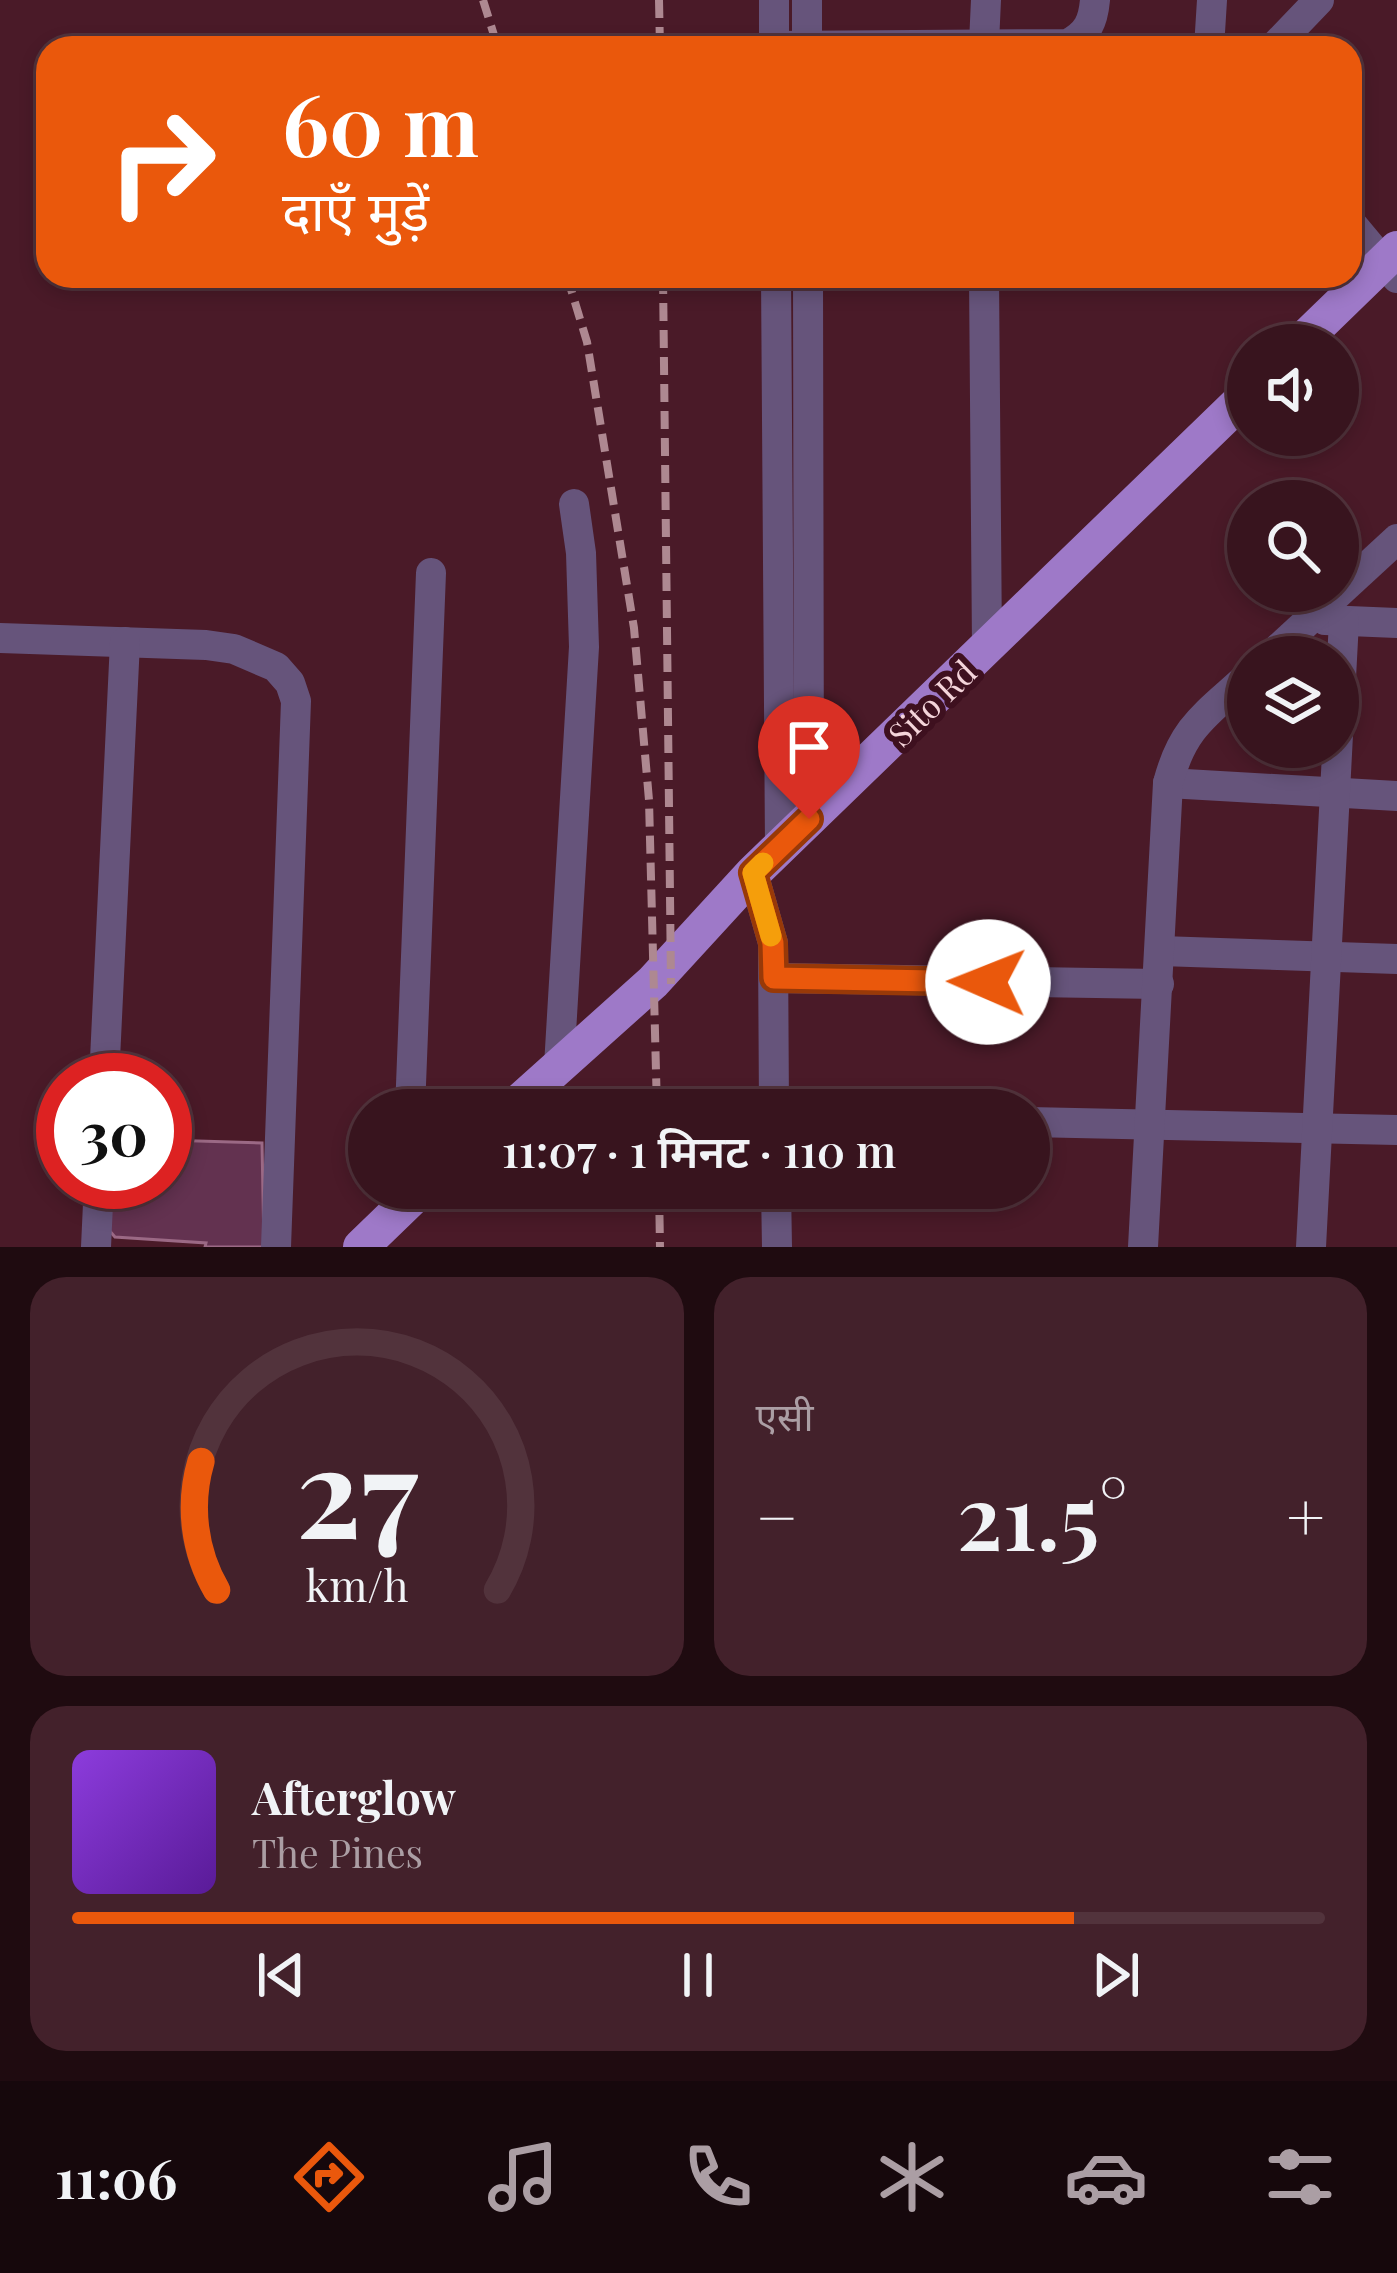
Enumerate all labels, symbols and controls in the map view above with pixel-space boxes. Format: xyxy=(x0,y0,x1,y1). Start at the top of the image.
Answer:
text: 60 m xyxy=(282,66,479,178)
icon: right xyxy=(84,84,240,240)
text: दाएँ मुड़ें xyxy=(282,173,429,245)
map controls xyxy=(1227,324,1359,768)
button: sound xyxy=(1227,324,1359,456)
button: search xyxy=(1227,480,1359,612)
button: layers xyxy=(1227,636,1359,768)
street label: Sito Rd xyxy=(878,649,984,755)
pin xyxy=(758,696,860,819)
icon: arrive xyxy=(776,714,842,780)
position arrow xyxy=(925,919,1051,1045)
speed limit sign: 30 xyxy=(36,1053,192,1209)
text: 11:07 · 1 मिनट · 110 m xyxy=(502,1119,896,1179)
text: एसी xyxy=(756,1389,814,1441)
text: 27 xyxy=(296,1404,418,1570)
text: 21.5° xyxy=(957,1454,1128,1574)
text: − xyxy=(756,1471,798,1559)
text: + xyxy=(1286,1471,1325,1559)
text: km/h xyxy=(305,1555,408,1612)
text: Afterglow xyxy=(252,1766,456,1826)
text: The Pines xyxy=(252,1826,423,1878)
icon: previous xyxy=(248,1942,314,2008)
icon: pause xyxy=(665,1942,731,2008)
icon: next xyxy=(1083,1942,1149,2008)
icon: directions xyxy=(287,2135,371,2219)
icon: music xyxy=(481,2135,565,2219)
icon: phone xyxy=(676,2135,760,2219)
icon: climate xyxy=(870,2135,954,2219)
icon: car xyxy=(1064,2135,1148,2219)
icon: filters xyxy=(1258,2135,1342,2219)
text: 11:06 xyxy=(55,2141,177,2213)

